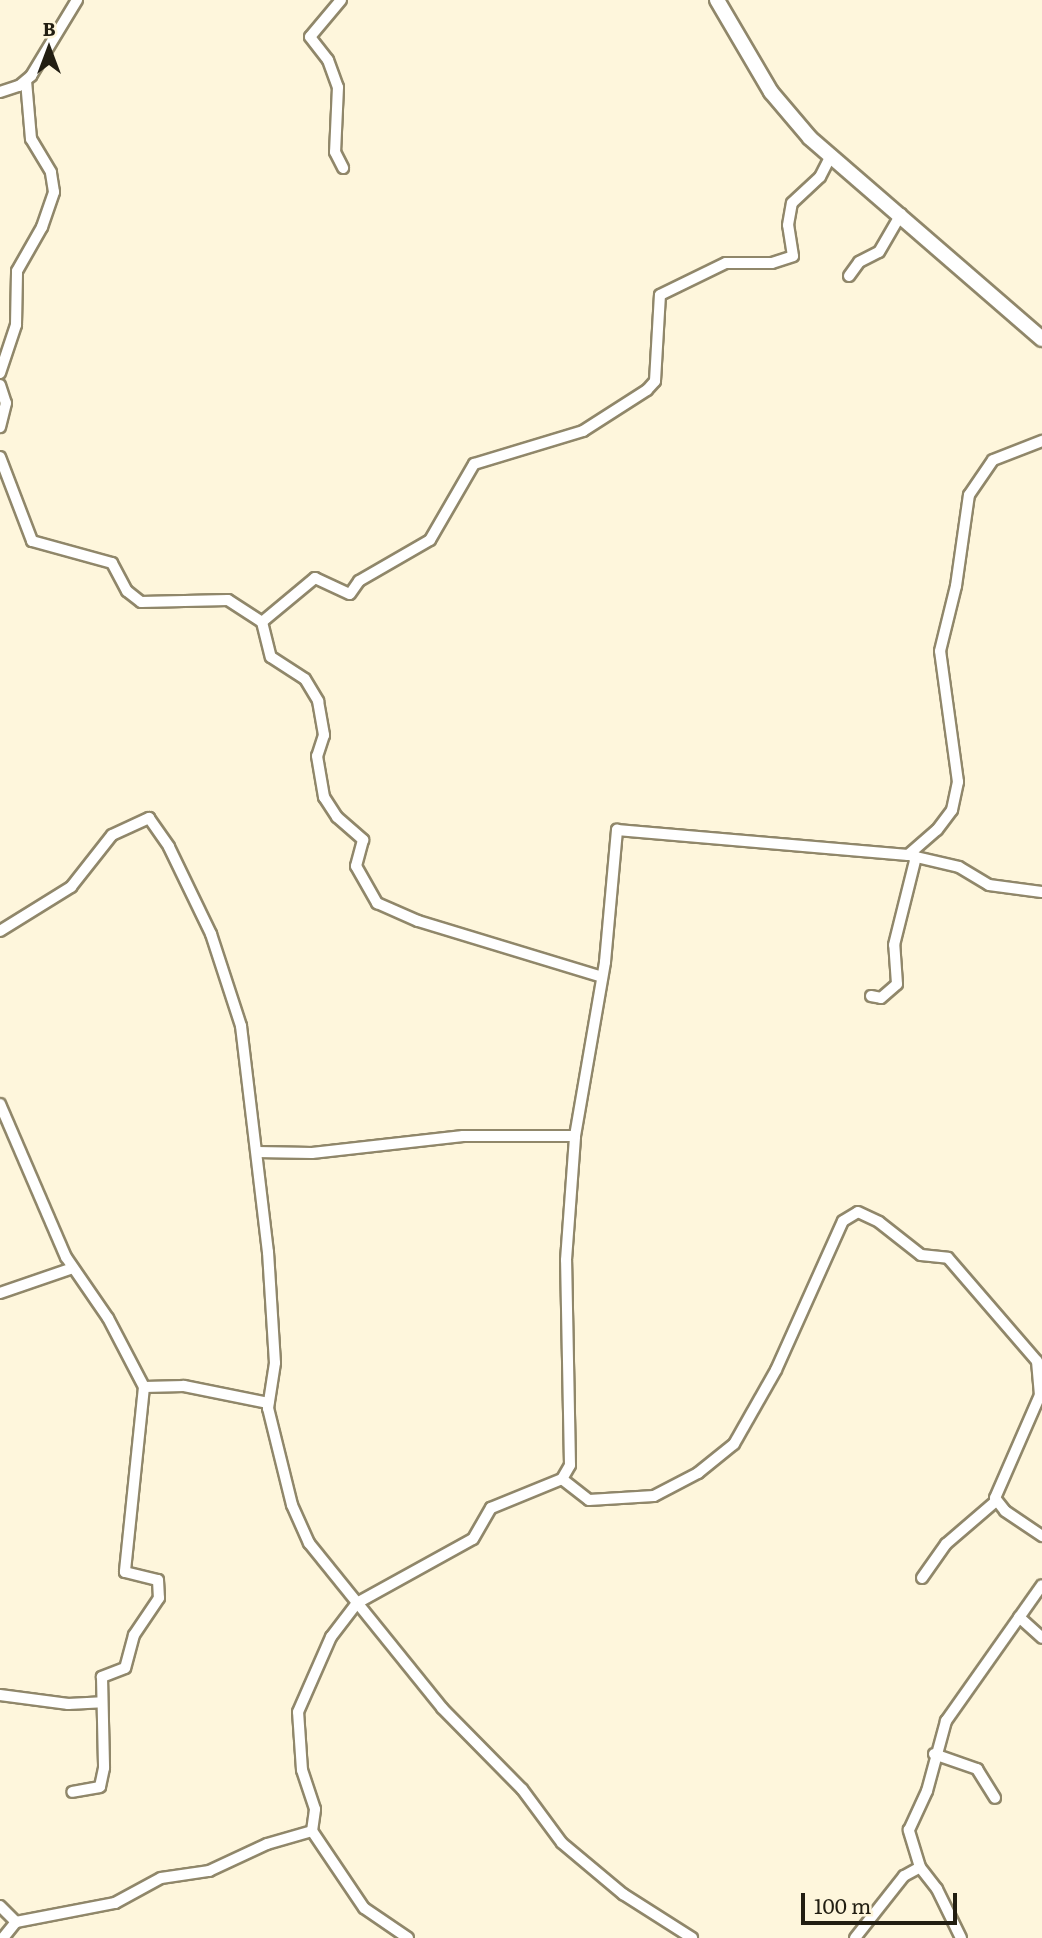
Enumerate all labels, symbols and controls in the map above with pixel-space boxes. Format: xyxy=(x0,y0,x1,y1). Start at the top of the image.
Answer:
north arrow xyxy=(14,14,84,84)
text: B xyxy=(42,14,56,42)
scale bar xyxy=(804,1878,960,1922)
text: 100 m xyxy=(814,1889,871,1920)

